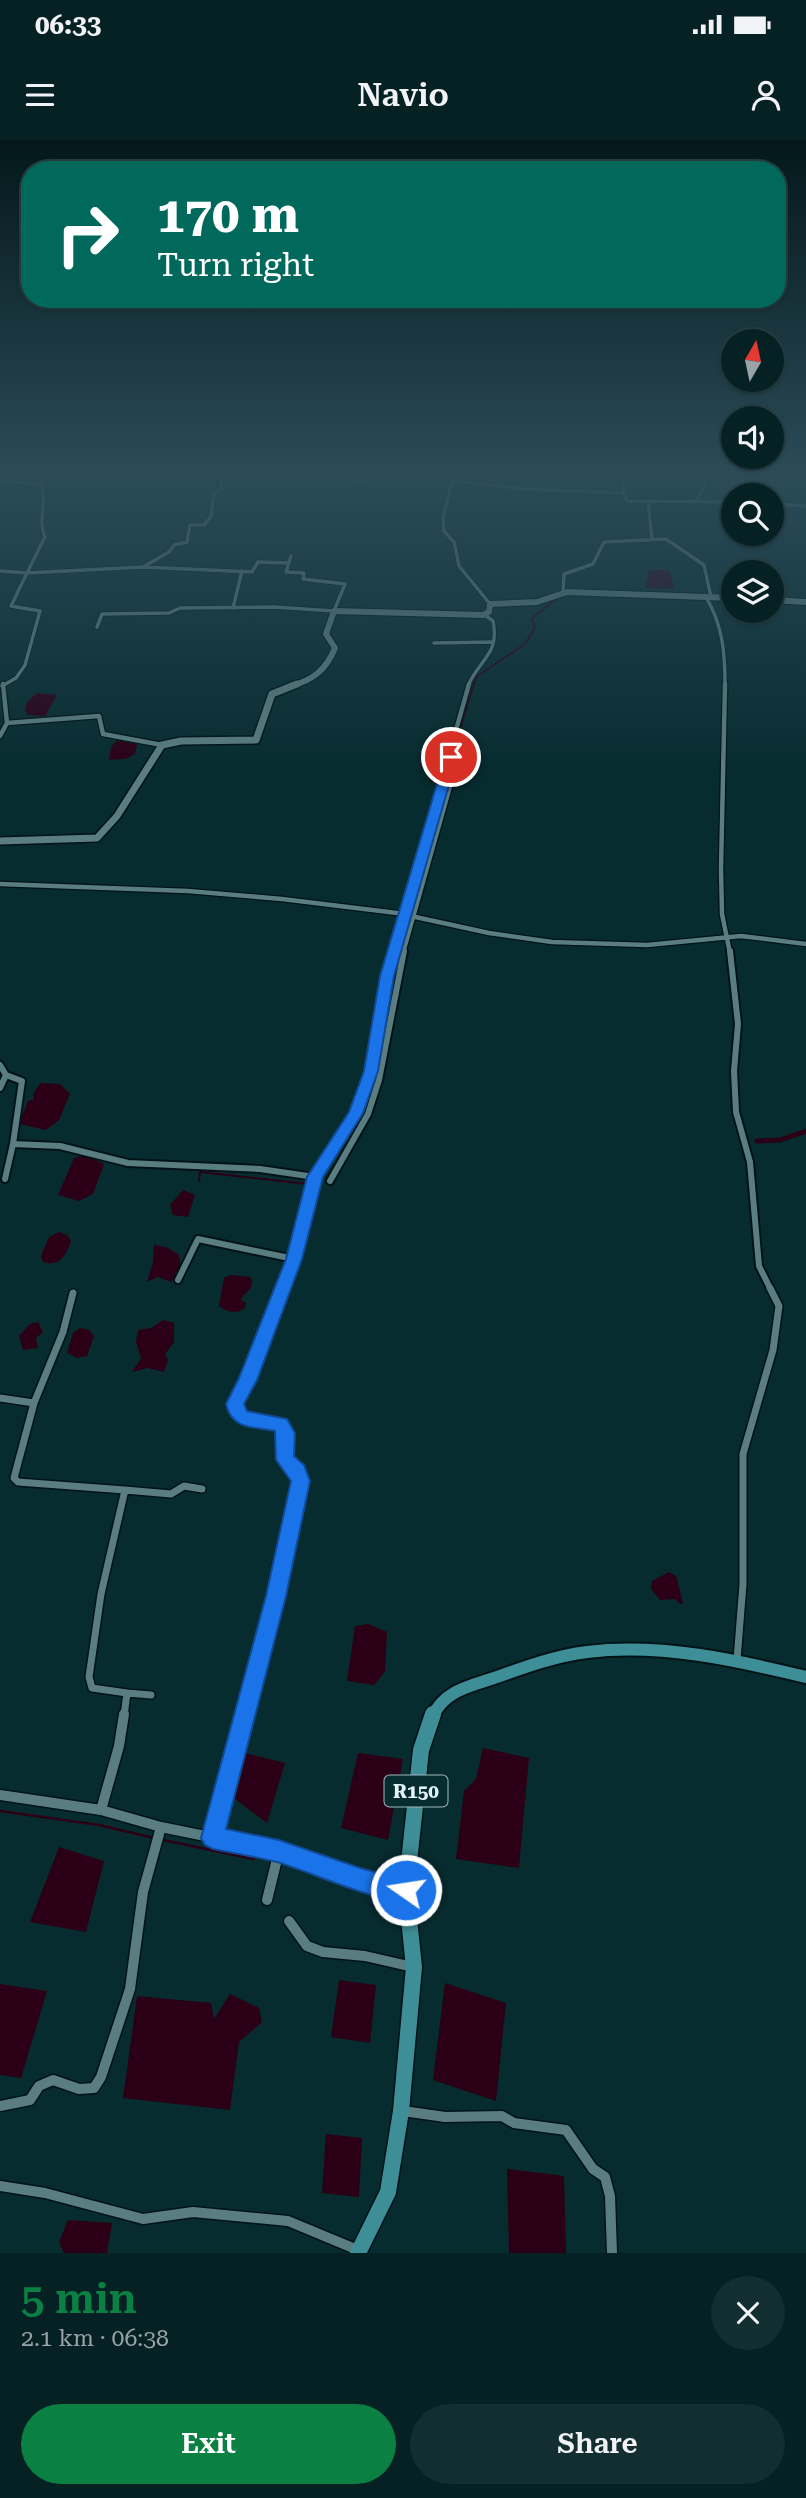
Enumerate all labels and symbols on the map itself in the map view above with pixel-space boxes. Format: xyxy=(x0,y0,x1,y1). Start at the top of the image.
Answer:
north arrow xyxy=(721,329,784,392)
pin xyxy=(421,727,481,787)
road number: R150 xyxy=(384,1776,448,1806)
position arrow xyxy=(369,1853,443,1927)

